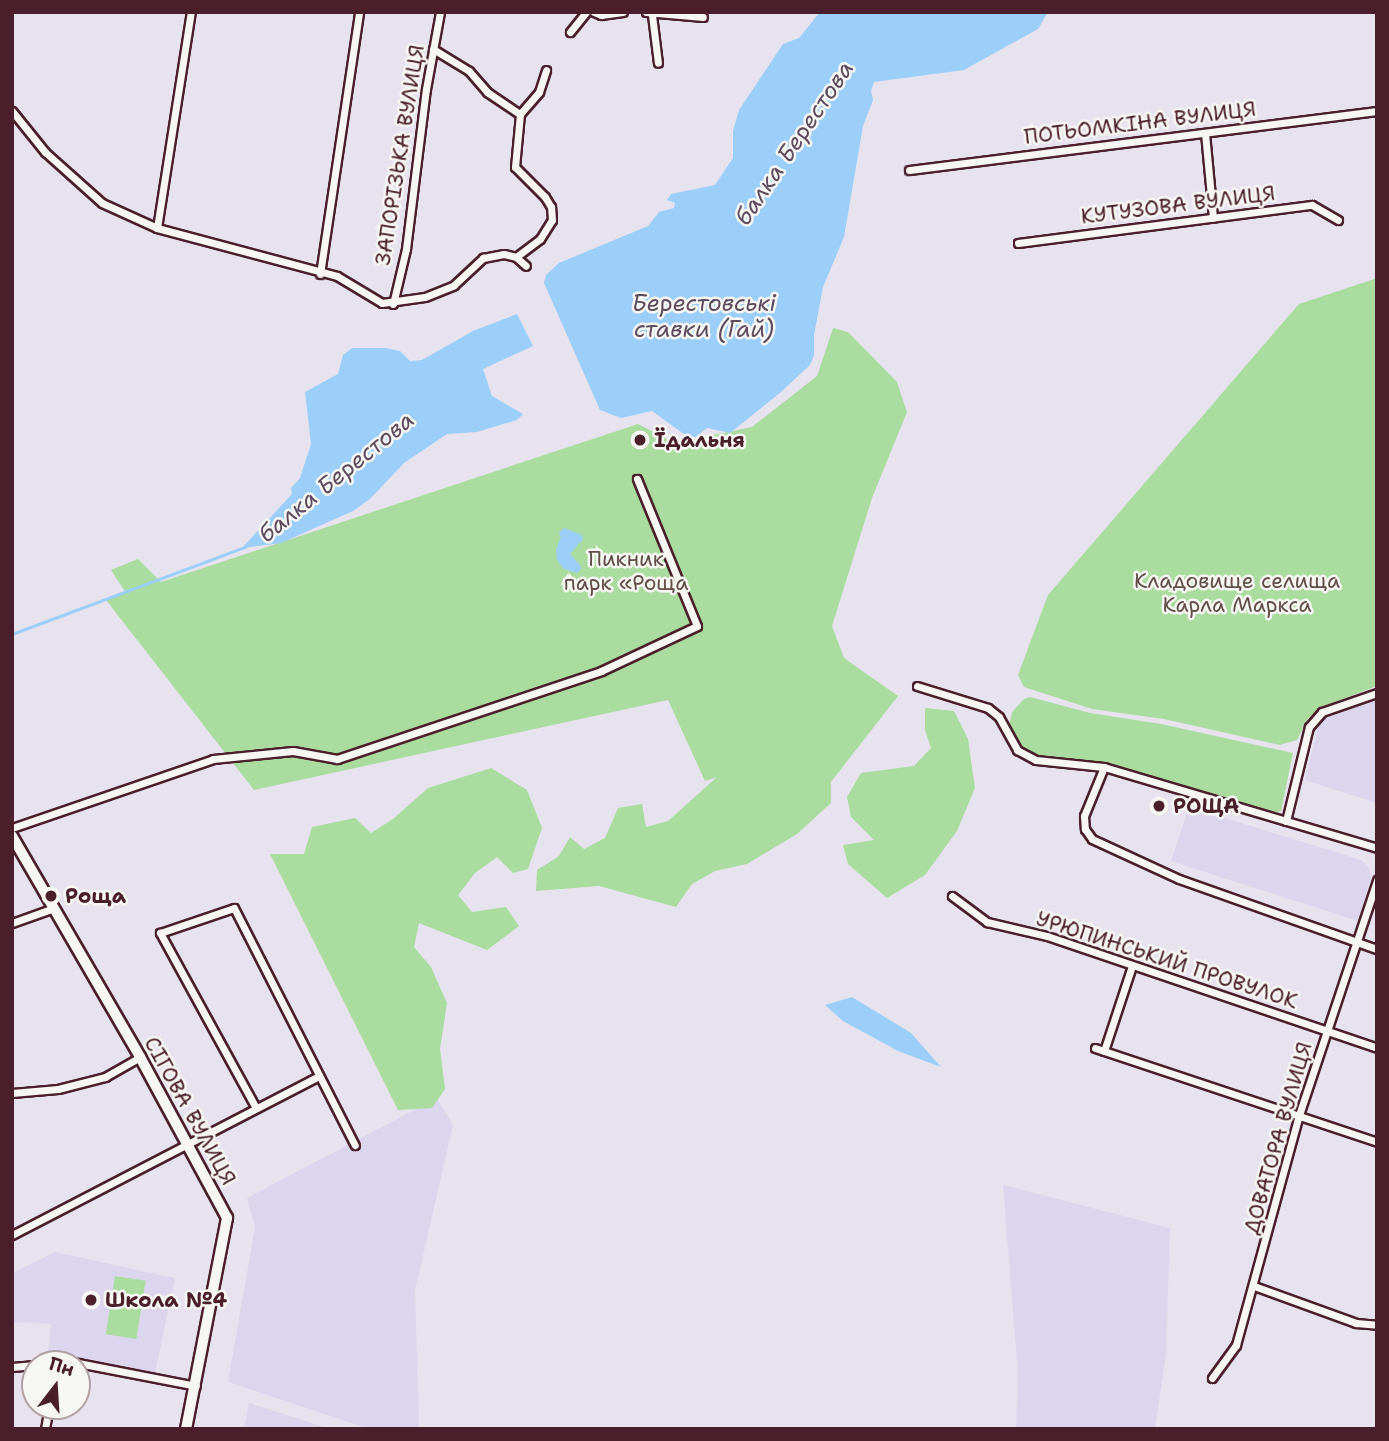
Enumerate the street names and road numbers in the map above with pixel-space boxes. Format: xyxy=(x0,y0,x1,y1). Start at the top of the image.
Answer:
street label: ЗАПОРІЗЬКА ВУЛИЦЯ xyxy=(370,43,430,267)
street label: ПОТЬОМКІНА ВУЛИЦЯ xyxy=(1023,96,1257,150)
street label: КУТУЗОВА ВУЛИЦЯ xyxy=(1079,181,1277,229)
street label: УРЮПИНСЬКИЙ ПРОВУЛОК xyxy=(1033,906,1301,1014)
street label: СІГОВА ВУЛИЦЯ xyxy=(139,1032,241,1190)
street label: ДОВАТОРА ВУЛИЦЯ xyxy=(1239,1039,1317,1237)

